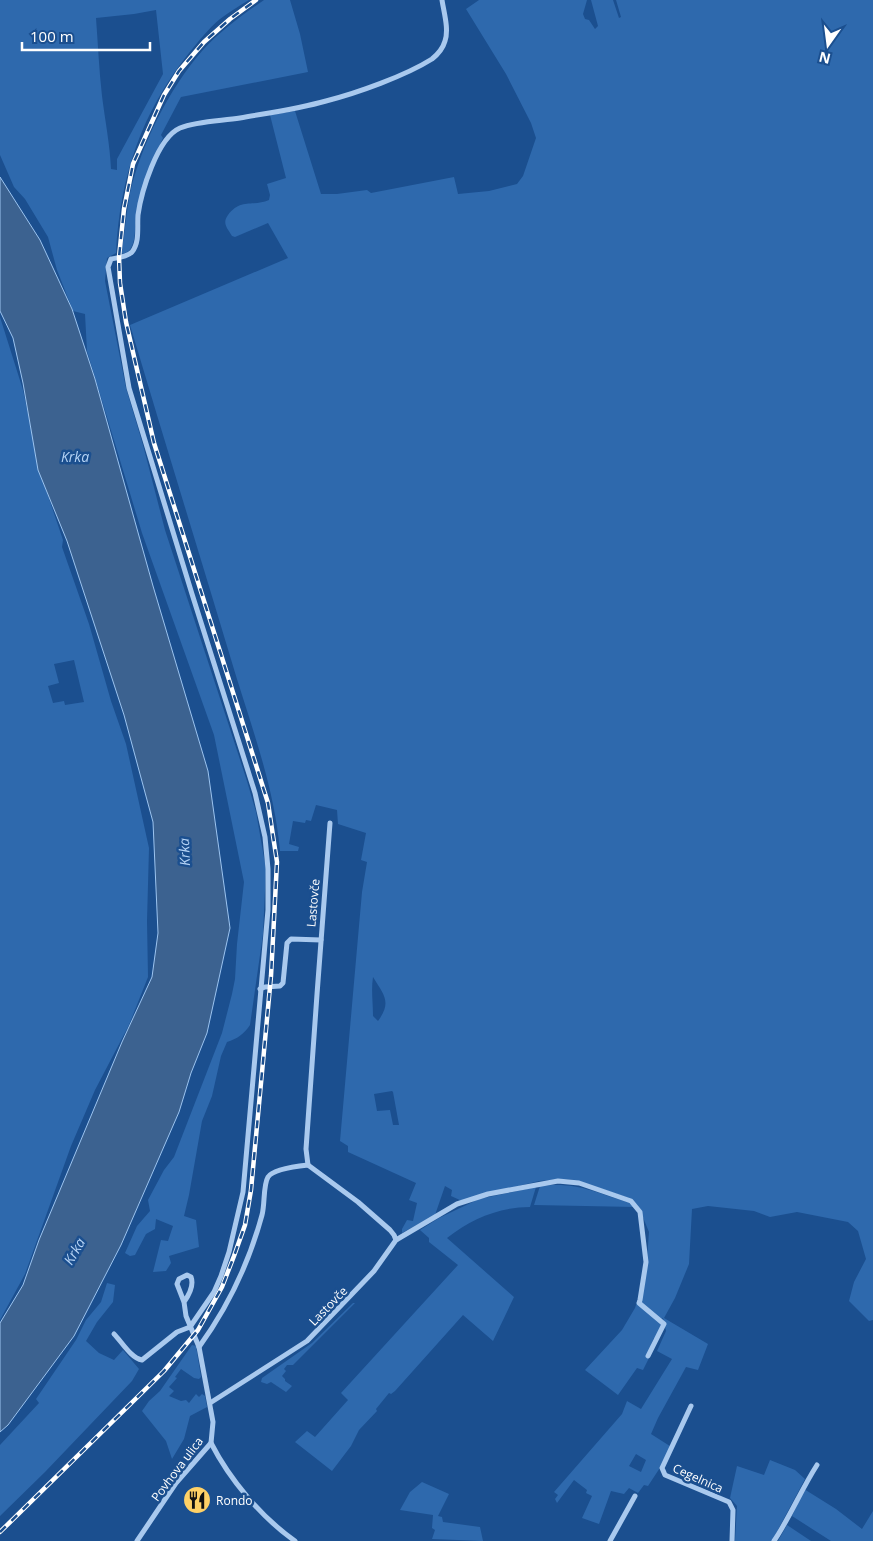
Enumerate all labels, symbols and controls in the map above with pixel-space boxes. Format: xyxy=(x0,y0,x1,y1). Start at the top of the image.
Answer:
scale bar xyxy=(22,20,150,52)
north arrow xyxy=(803,20,853,70)
text: 100 m xyxy=(30,26,74,46)
text: N xyxy=(817,48,833,69)
water label: Krka xyxy=(61,447,89,466)
water label: Krka xyxy=(174,838,194,866)
street label: Lastovče xyxy=(302,878,324,928)
water label: Krka xyxy=(59,1234,89,1268)
street label: Lastovče xyxy=(305,1282,351,1329)
street label: Povhova ulica xyxy=(147,1433,207,1505)
street label: Cegelnica xyxy=(670,1459,726,1497)
restaurant icon: Rondo xyxy=(182,1485,212,1515)
place label: Rondo xyxy=(216,1492,253,1509)

